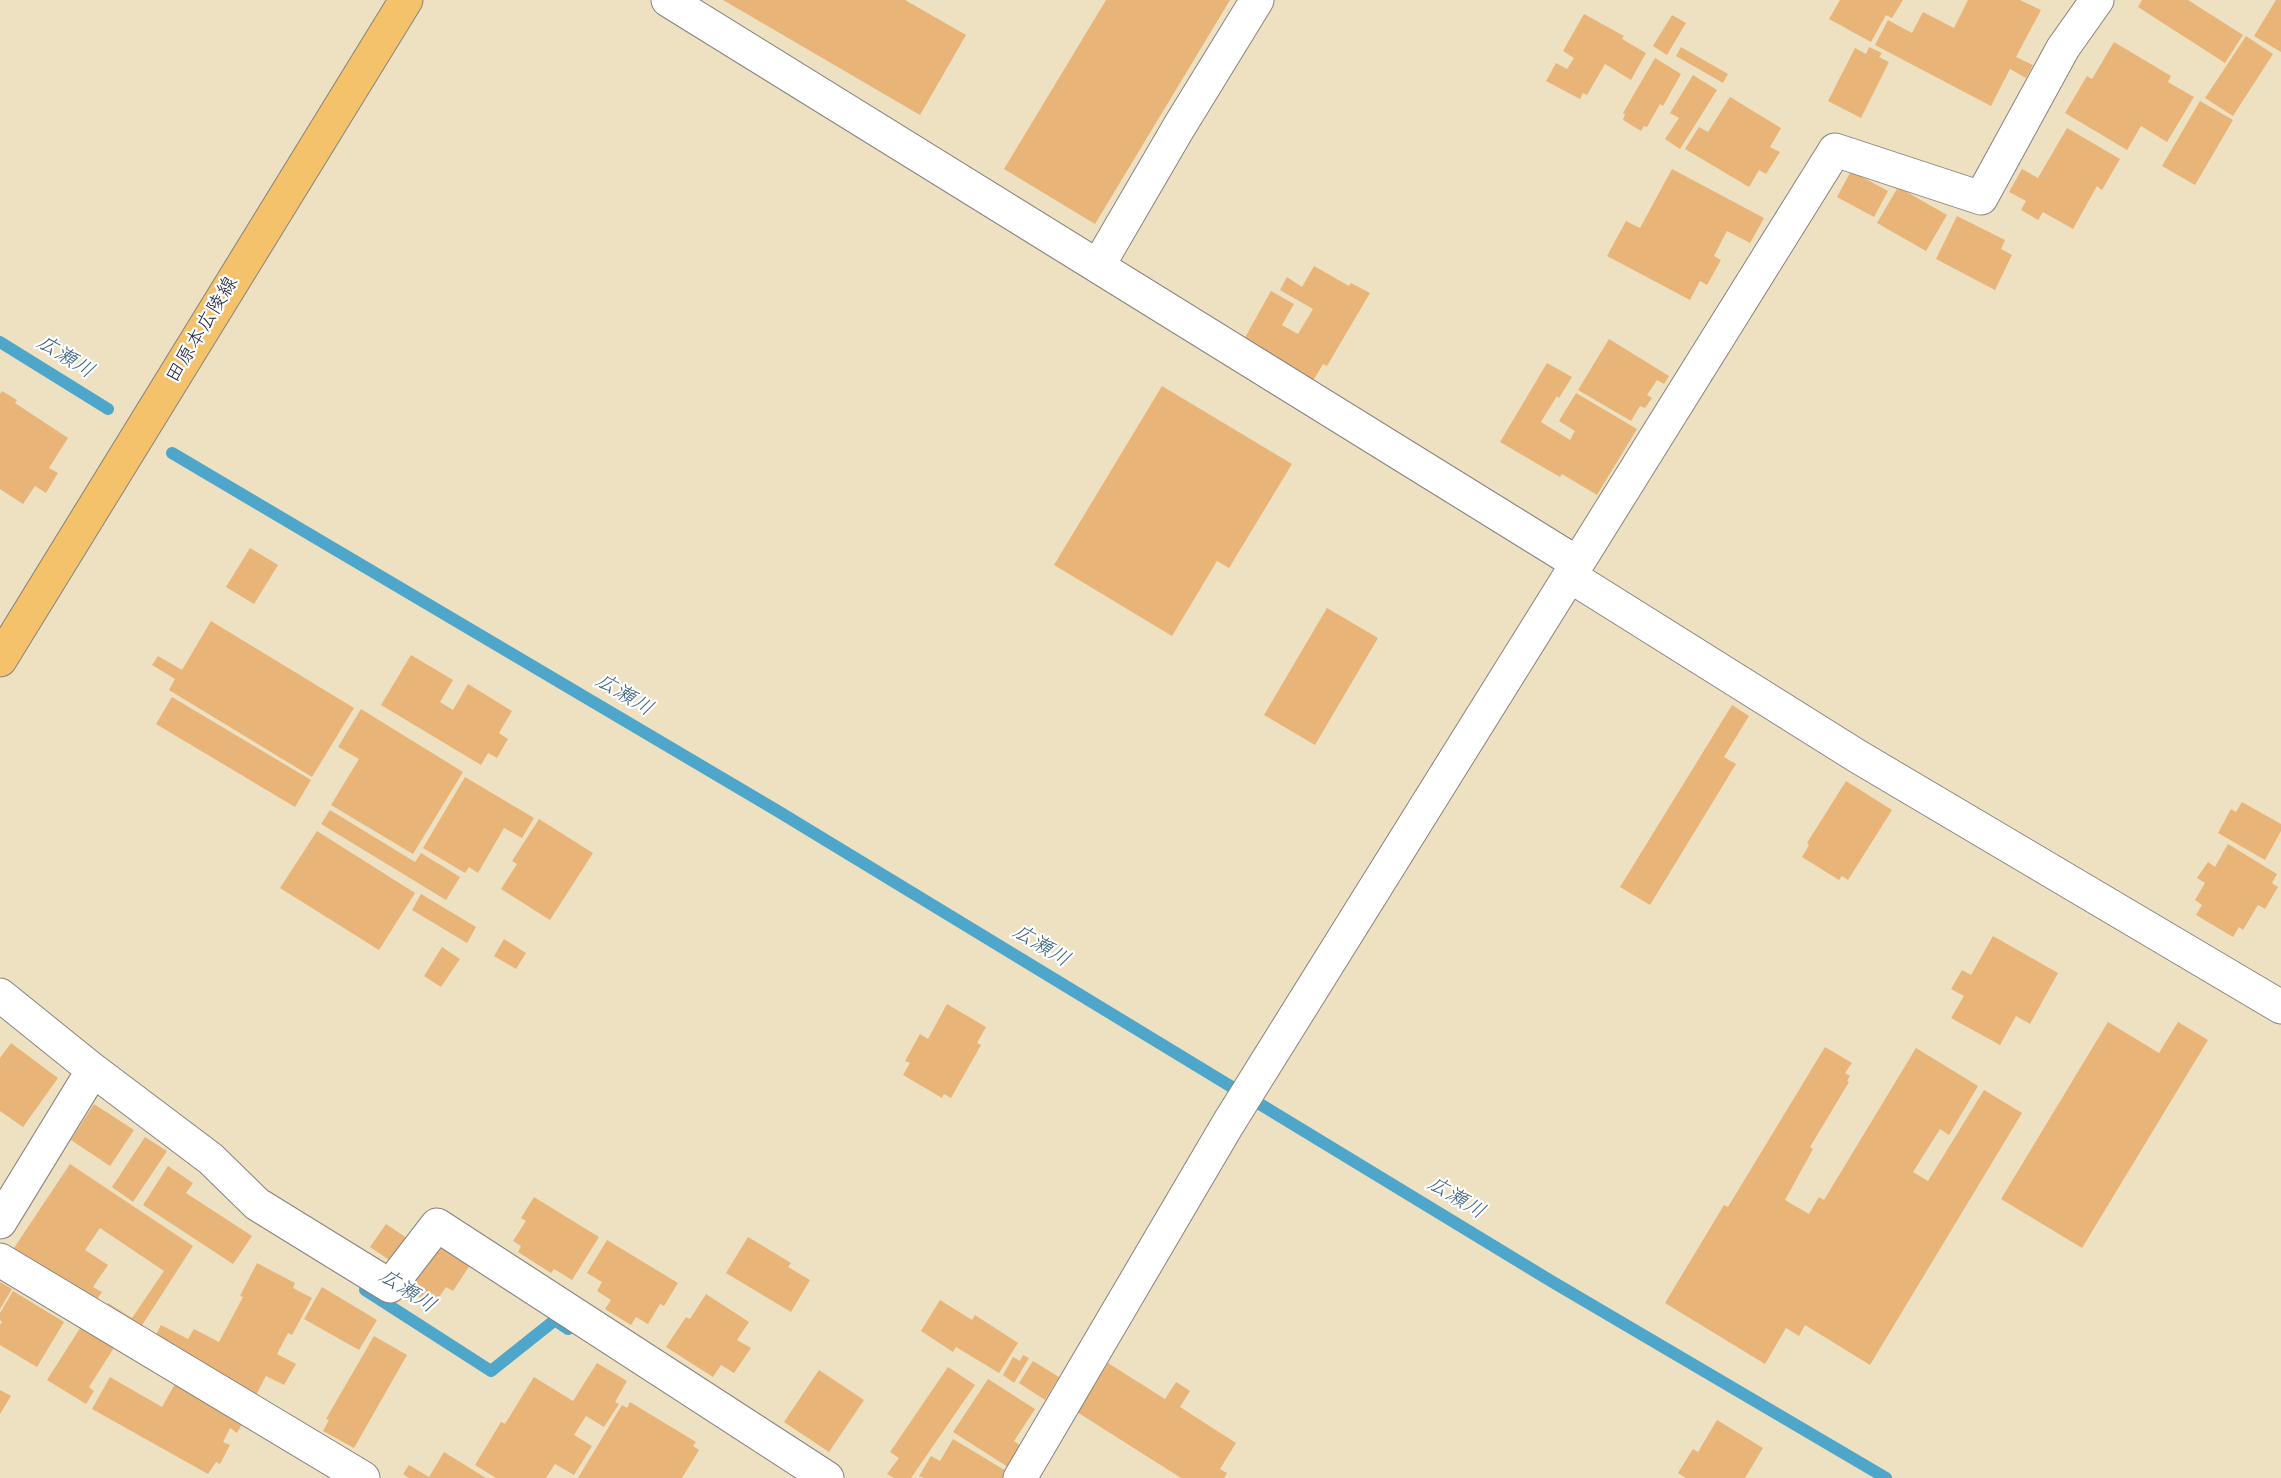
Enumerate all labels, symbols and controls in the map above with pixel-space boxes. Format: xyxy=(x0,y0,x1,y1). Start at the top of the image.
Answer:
street label: 田原本広陵線 xyxy=(163,273,245,389)
water label: 広瀬川 xyxy=(31,332,97,386)
water label: 広瀬川 xyxy=(590,670,656,724)
water label: 広瀬川 xyxy=(1007,921,1073,975)
water label: 広瀬川 xyxy=(1422,1173,1488,1227)
water label: 広瀬川 xyxy=(373,1265,439,1321)

